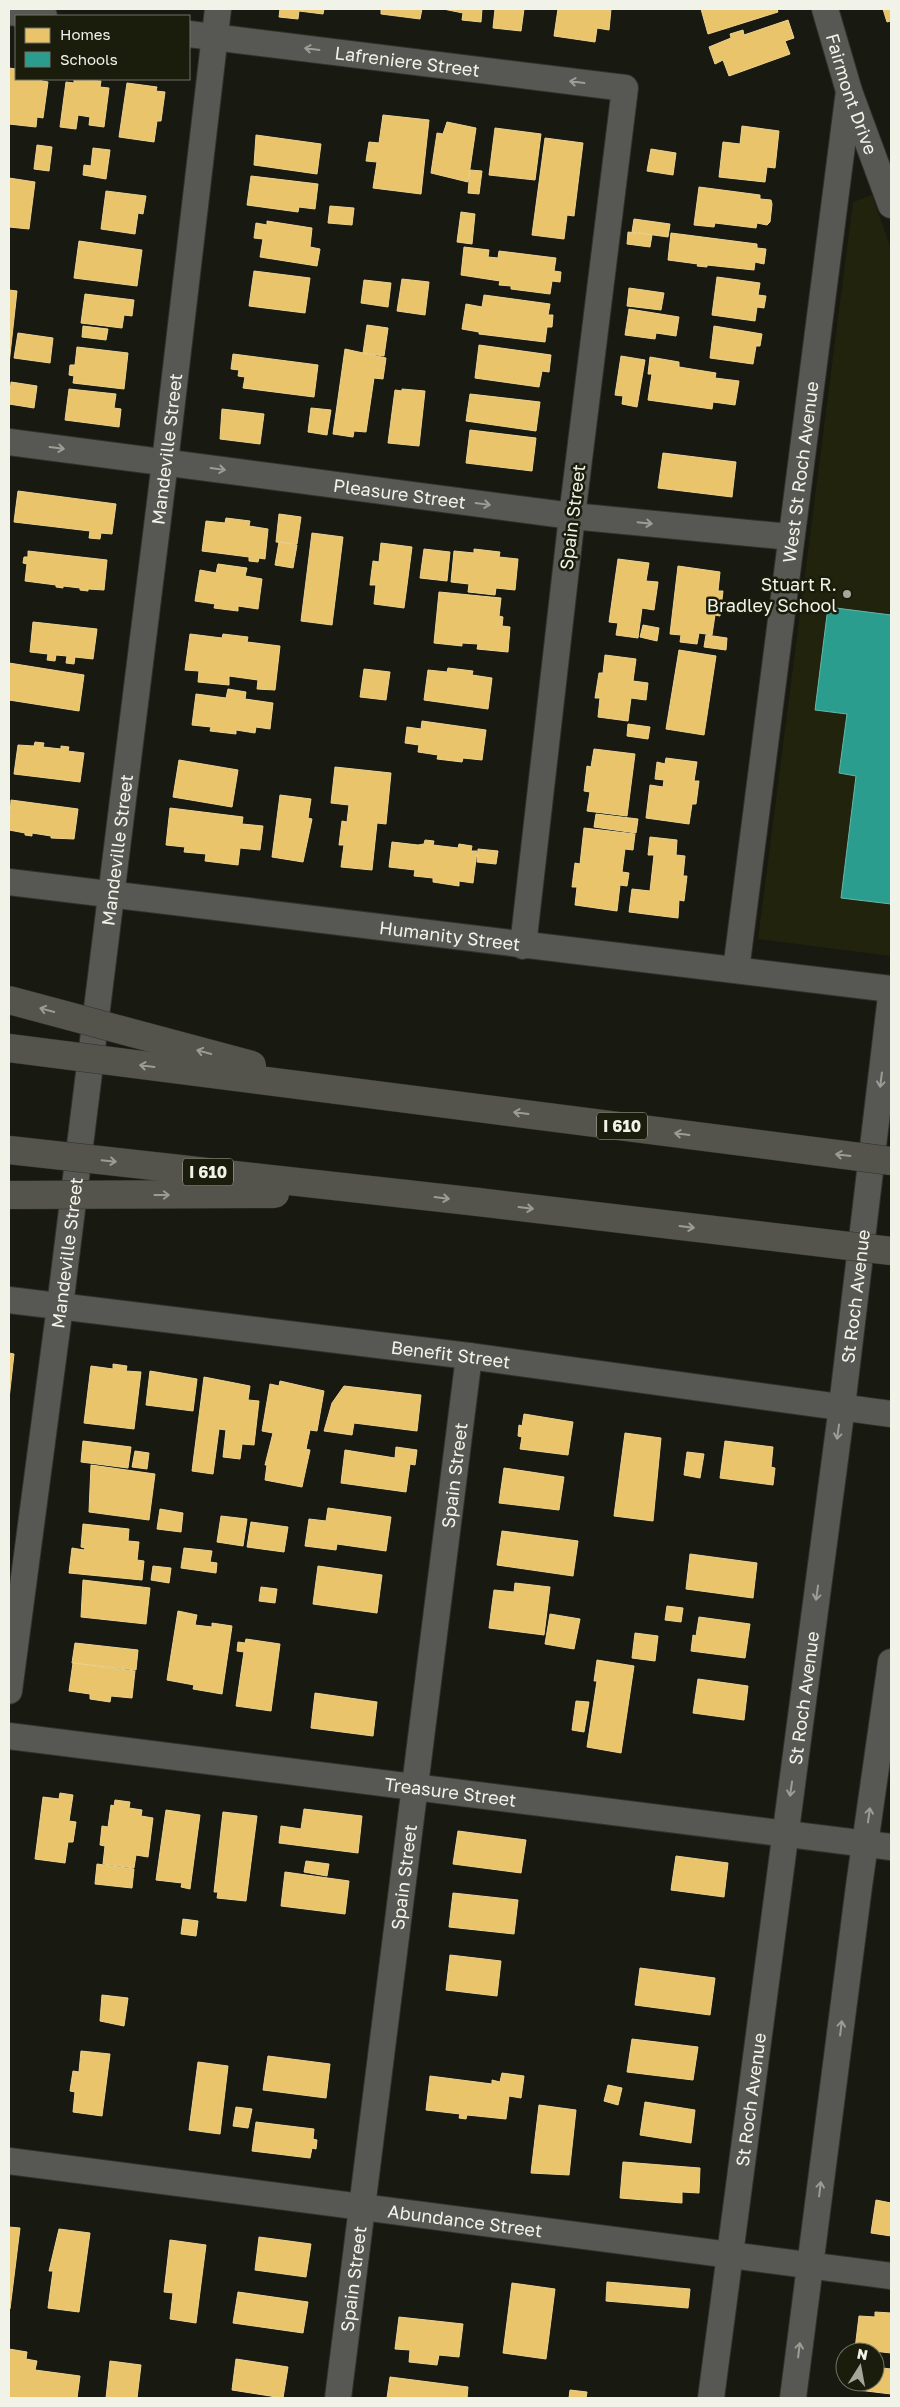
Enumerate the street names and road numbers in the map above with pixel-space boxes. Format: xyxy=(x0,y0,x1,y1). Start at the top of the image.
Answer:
street label: Fairmont Drive xyxy=(822,31,882,157)
street label: Lafreniere Street xyxy=(334,41,481,81)
street label: Mandeville Street xyxy=(146,372,186,526)
street label: West St Roch Avenue xyxy=(777,380,823,564)
street label: Spain Street xyxy=(555,463,589,571)
street label: Pleasure Street xyxy=(332,474,467,513)
street label: Mandeville Street xyxy=(96,773,137,927)
street label: Humanity Street xyxy=(378,916,522,955)
road number: I 610 xyxy=(597,1112,647,1140)
road number: I 610 xyxy=(183,1158,233,1186)
street label: Mandeville Street xyxy=(46,1176,87,1330)
street label: St Roch Avenue xyxy=(836,1228,874,1365)
street label: Benefit Street xyxy=(390,1336,512,1373)
street label: Spain Street xyxy=(436,1421,472,1529)
street label: St Roch Avenue xyxy=(784,1630,823,1766)
street label: Treasure Street xyxy=(383,1772,518,1811)
street label: Spain Street xyxy=(386,1823,421,1931)
street label: St Roch Avenue xyxy=(731,2031,770,2168)
street label: Abundance Street xyxy=(387,2200,544,2241)
street label: Spain Street xyxy=(335,2225,371,2333)

